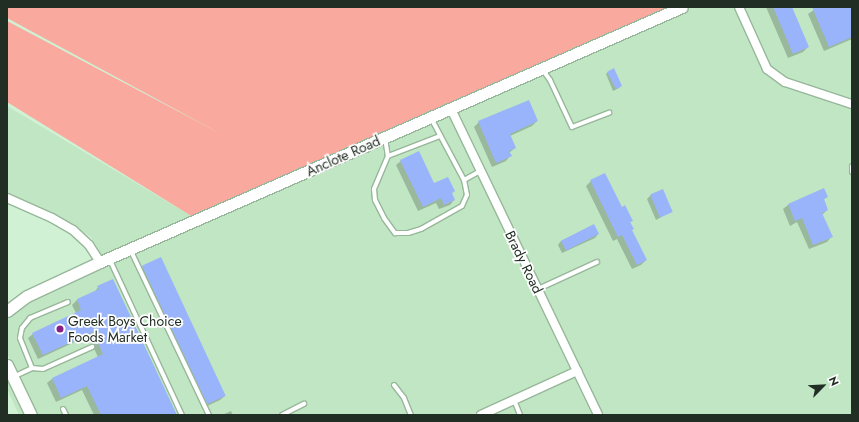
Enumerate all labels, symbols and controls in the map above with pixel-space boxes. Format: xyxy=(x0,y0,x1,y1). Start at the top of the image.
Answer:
street label: Anclote Road xyxy=(303,132,383,180)
street label: Brady Road xyxy=(502,228,546,296)
place label: Greek Boys Choice Foods Market xyxy=(68,313,182,346)
marker: Greek Boys Choice Foods Market xyxy=(55,324,65,334)
north arrow xyxy=(803,366,843,406)
text: N xyxy=(825,374,843,388)

